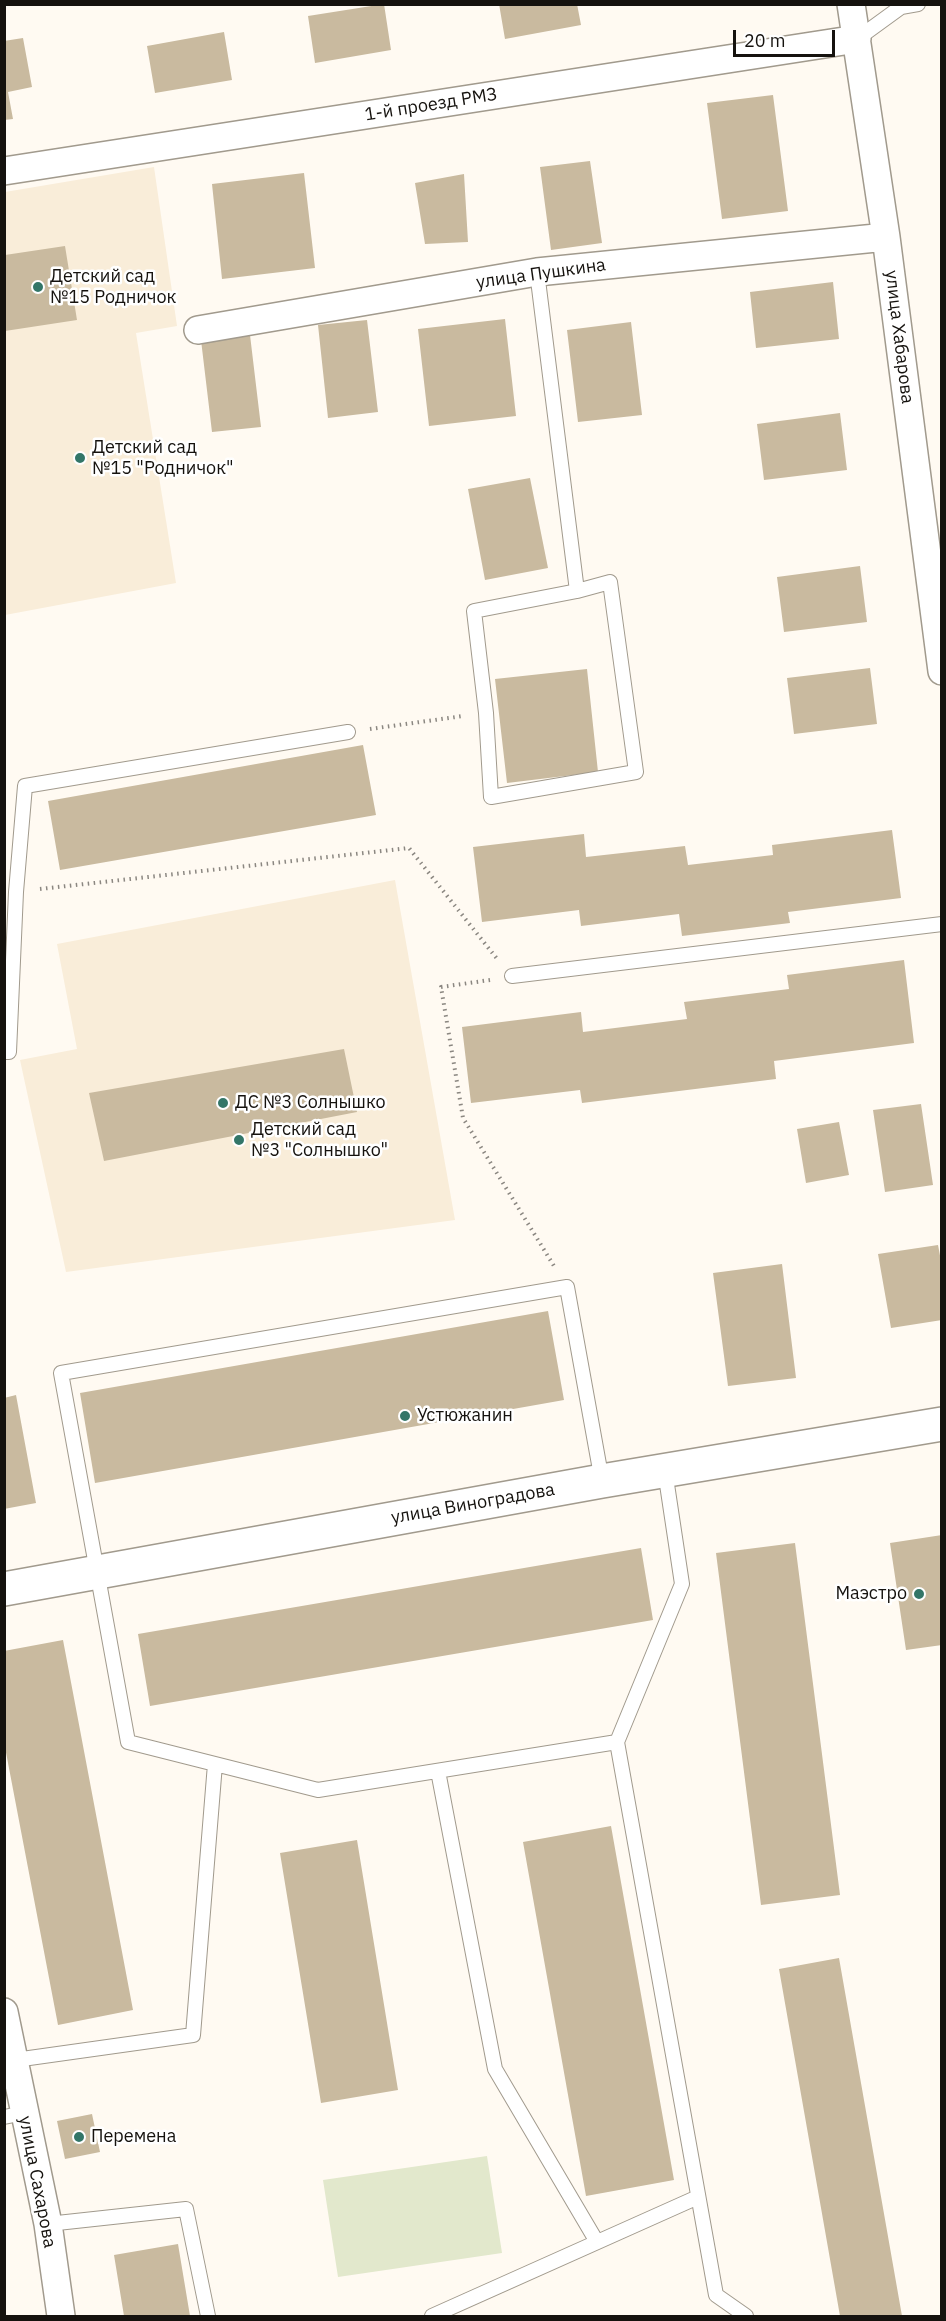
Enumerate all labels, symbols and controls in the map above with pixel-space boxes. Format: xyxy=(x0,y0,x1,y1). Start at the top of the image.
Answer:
scale bar xyxy=(736,18,838,56)
text: 20 m xyxy=(744,29,786,52)
street label: 1-й проезд РМЗ xyxy=(363,84,499,126)
street label: улица Пушкина xyxy=(475,254,607,294)
place label: Детский сад №15 Родничок xyxy=(50,266,177,308)
street label: улица Хабарова xyxy=(880,269,918,405)
marker: Детский сад №15 Родничок xyxy=(31,280,45,294)
place label: Детский сад №15 "Родничок" xyxy=(92,437,234,480)
marker: Детский сад №15 "Родничок" xyxy=(73,451,87,465)
place label: ДС №3 Солнышко xyxy=(235,1092,386,1114)
marker: ДС №3 Солнышко xyxy=(216,1096,230,1110)
place label: Детский сад №3 "Солнышко" xyxy=(251,1119,388,1162)
marker: Детский сад №3 "Солнышко" xyxy=(232,1133,246,1147)
place label: Устюжанин xyxy=(417,1405,513,1427)
marker: Устюжанин xyxy=(398,1409,412,1423)
street label: улица Виноградова xyxy=(389,1479,557,1529)
place label: Маэстро xyxy=(835,1583,907,1605)
marker: Маэстро xyxy=(912,1587,926,1601)
street label: улица Сахарова xyxy=(14,2114,60,2250)
place label: Перемена xyxy=(91,2126,176,2148)
marker: Перемена xyxy=(72,2130,86,2144)

